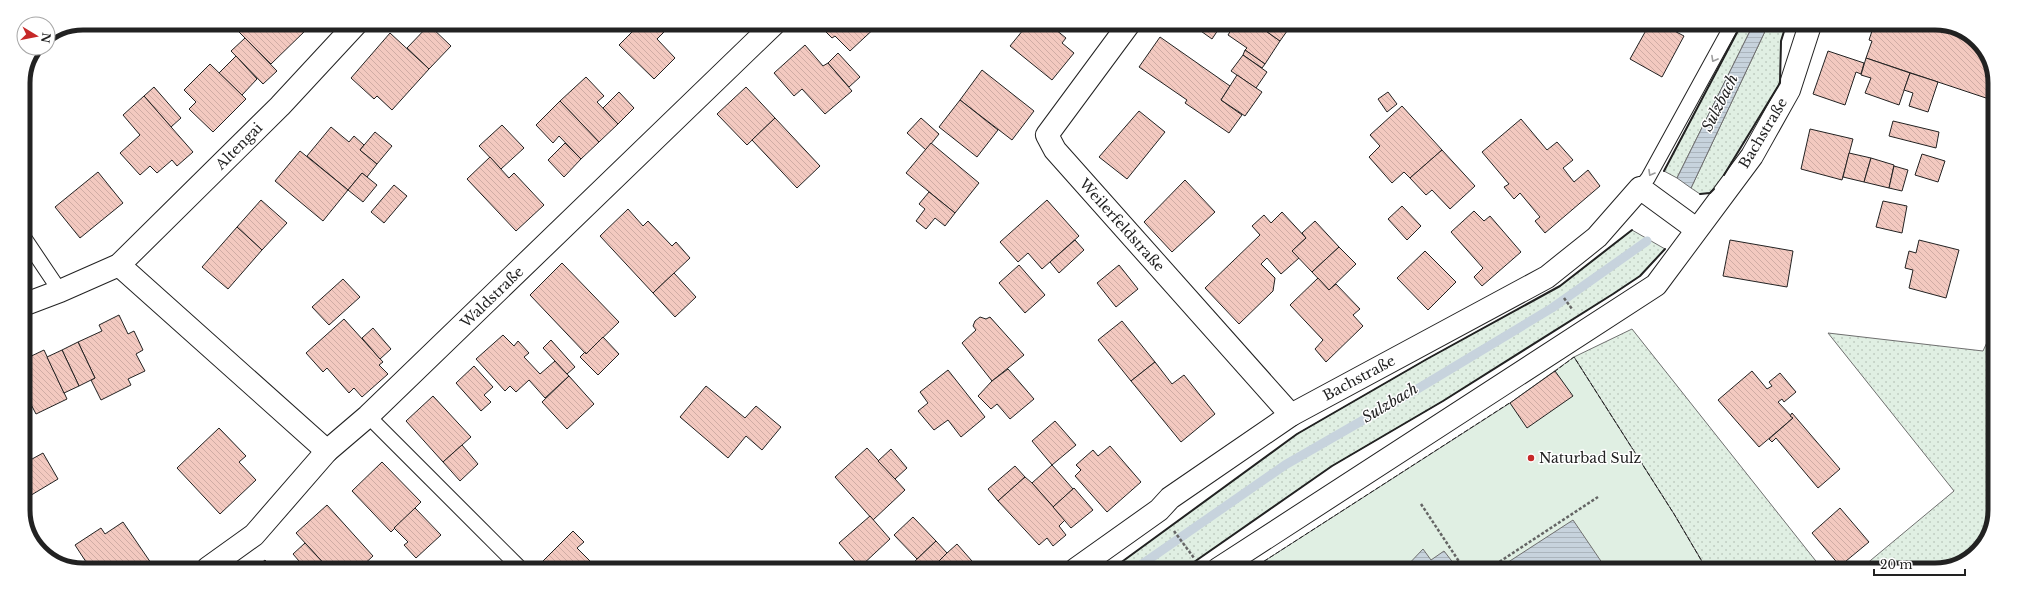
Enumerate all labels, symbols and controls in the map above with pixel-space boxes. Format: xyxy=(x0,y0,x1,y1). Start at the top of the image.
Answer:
north arrow xyxy=(16,16,56,56)
text: N xyxy=(38,31,54,45)
one-way arrow xyxy=(1712,55,1719,62)
water label: Sulzbach xyxy=(1697,71,1742,135)
street label: Bachstraße xyxy=(1735,94,1791,172)
street label: Altengai xyxy=(211,119,266,174)
one-way arrow xyxy=(1648,169,1655,176)
street label: Weilerfeldstraße xyxy=(1075,174,1168,275)
street label: Waldstraße xyxy=(456,263,527,332)
street label: Bachstraße xyxy=(1320,351,1398,405)
water label: Sulzbach xyxy=(1358,378,1422,427)
place label: Naturbad Sulz xyxy=(1539,449,1642,467)
marker: Naturbad Sulz xyxy=(1526,453,1536,463)
scale bar xyxy=(1874,551,1965,577)
text: 20 m xyxy=(1880,557,1912,572)

